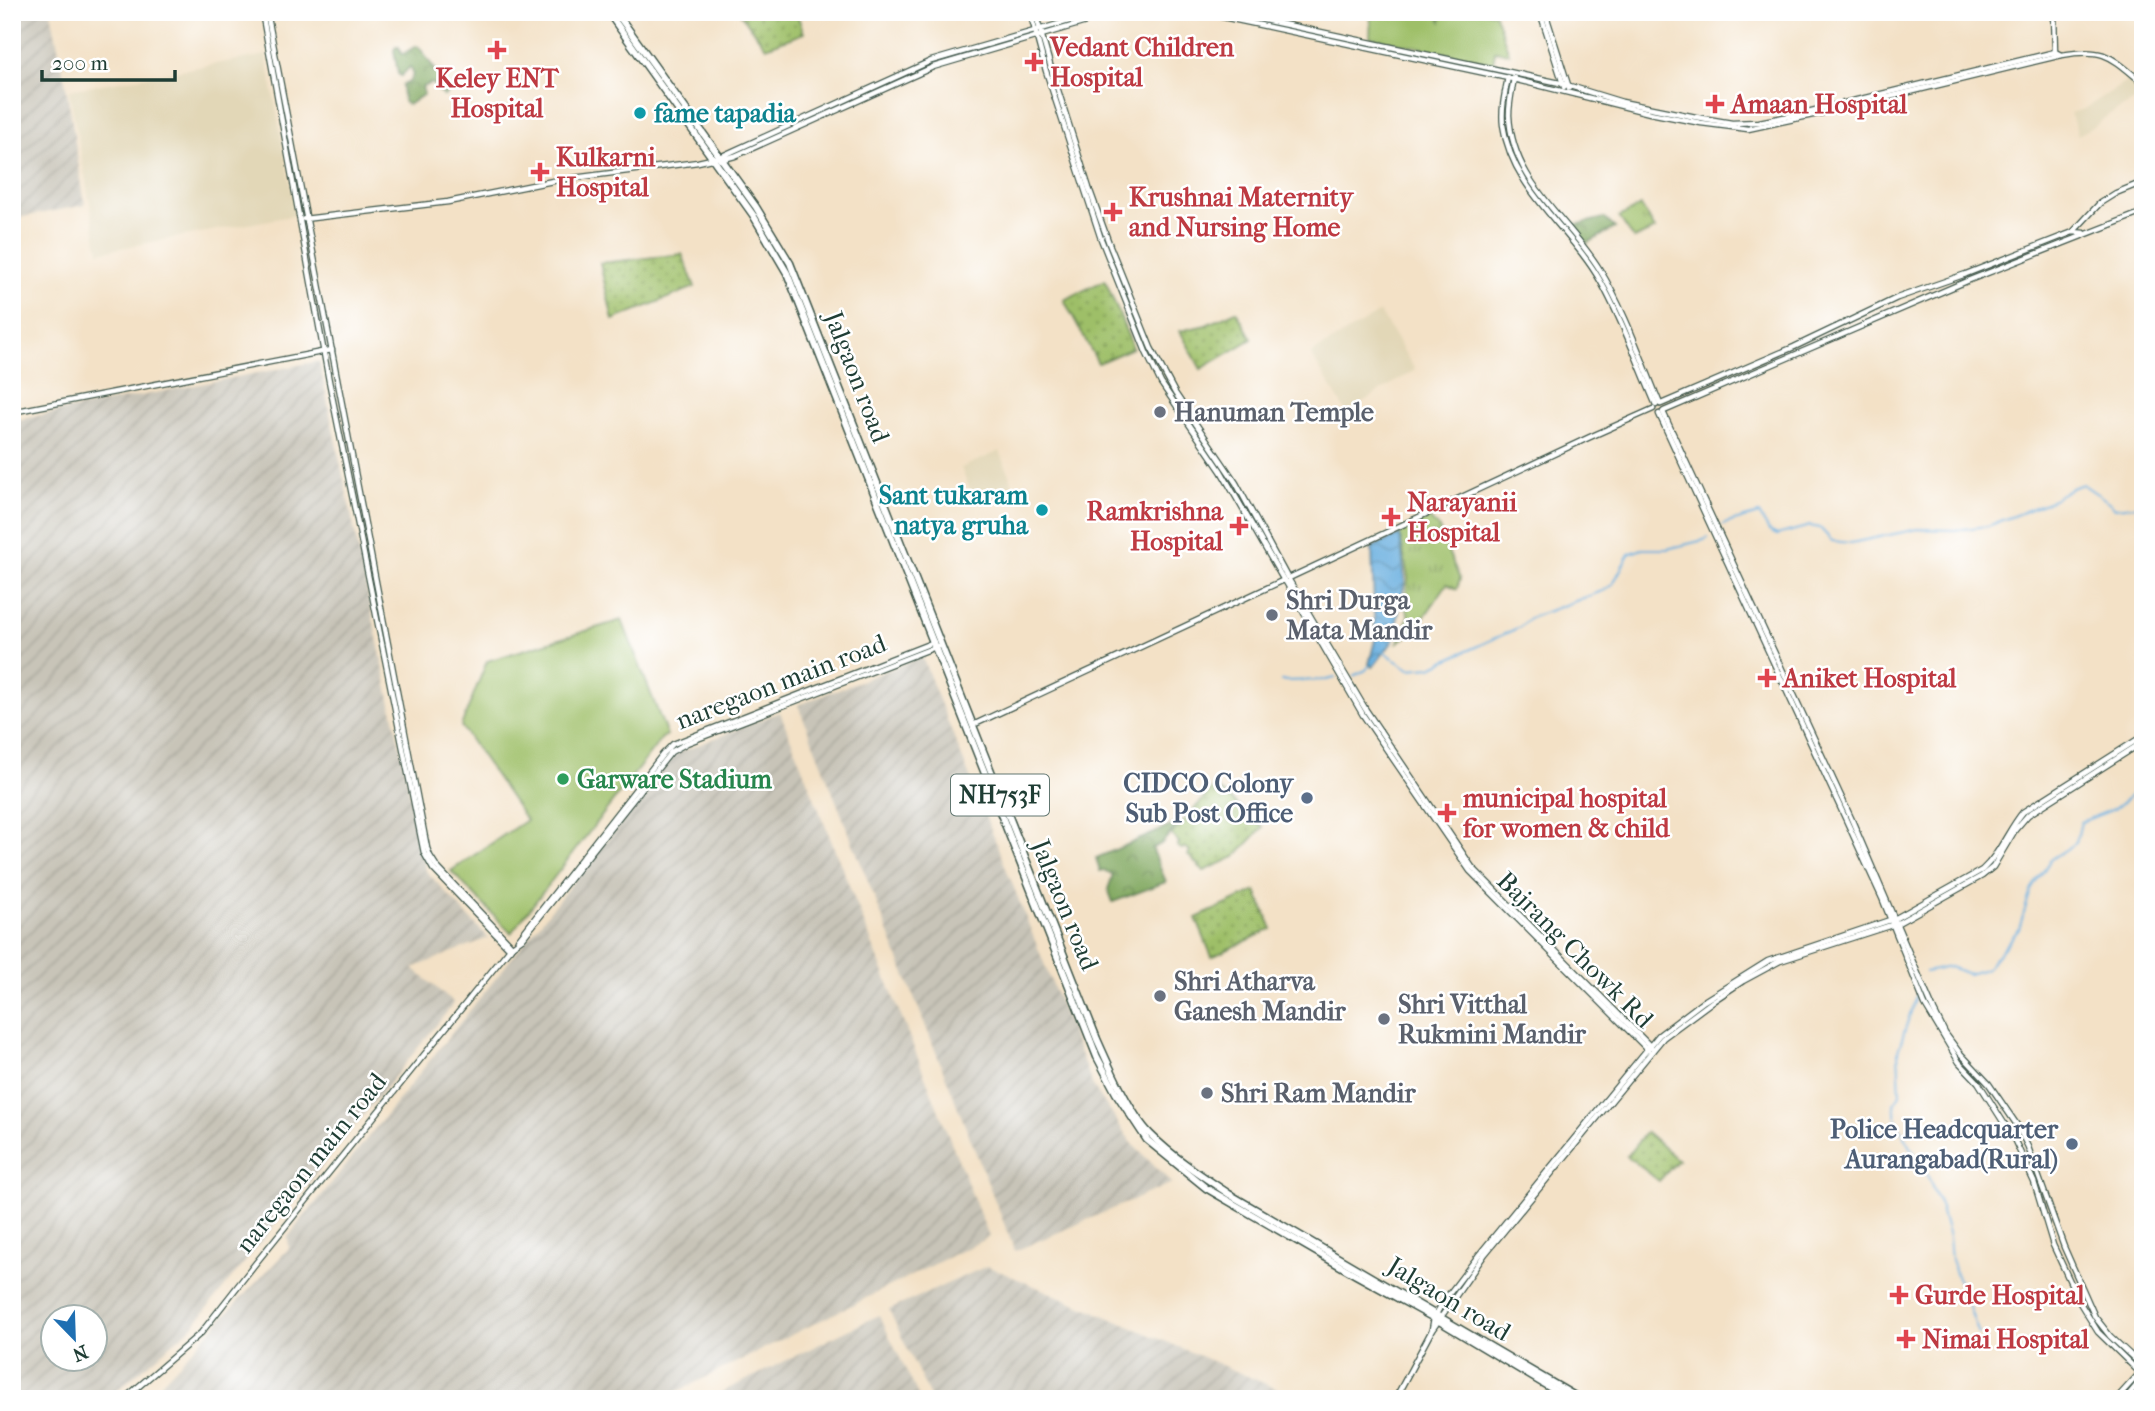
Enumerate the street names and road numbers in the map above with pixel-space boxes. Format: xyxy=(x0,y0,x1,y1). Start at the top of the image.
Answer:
street label: Jalgaon road xyxy=(817,305,897,448)
street label: naregaon main road xyxy=(671,627,891,736)
road number: NH753F xyxy=(951,774,1049,816)
street label: Jalgaon road xyxy=(1024,833,1106,976)
street label: Bajrang Chowk Rd xyxy=(1490,865,1660,1035)
street label: naregaon main road xyxy=(229,1066,394,1259)
street label: Jalgaon road xyxy=(1380,1249,1517,1348)

